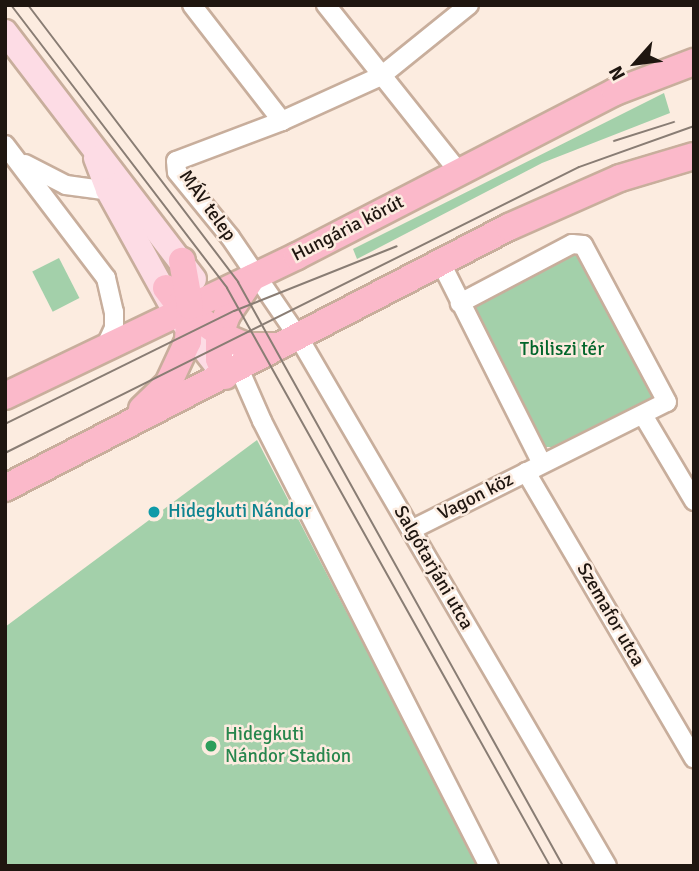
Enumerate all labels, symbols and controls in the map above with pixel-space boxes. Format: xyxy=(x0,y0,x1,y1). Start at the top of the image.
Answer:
north arrow xyxy=(601,28,671,98)
text: N xyxy=(604,61,631,84)
street label: MÁV telep xyxy=(174,166,240,246)
street label: Hungária körút xyxy=(288,191,408,267)
park label: Tbiliszi tér xyxy=(520,339,604,361)
street label: Vagon köz xyxy=(435,468,517,526)
place label: Hidegkuti Nándor xyxy=(168,501,311,523)
street label: Salgótarjáni utca xyxy=(388,502,478,634)
marker: Hidegkuti Nándor xyxy=(146,504,162,520)
street label: Szemafor utca xyxy=(571,559,649,671)
place label: Hidegkuti Nándor Stadion xyxy=(225,724,351,768)
marker: Hidegkuti Nándor Stadion xyxy=(203,738,219,754)

